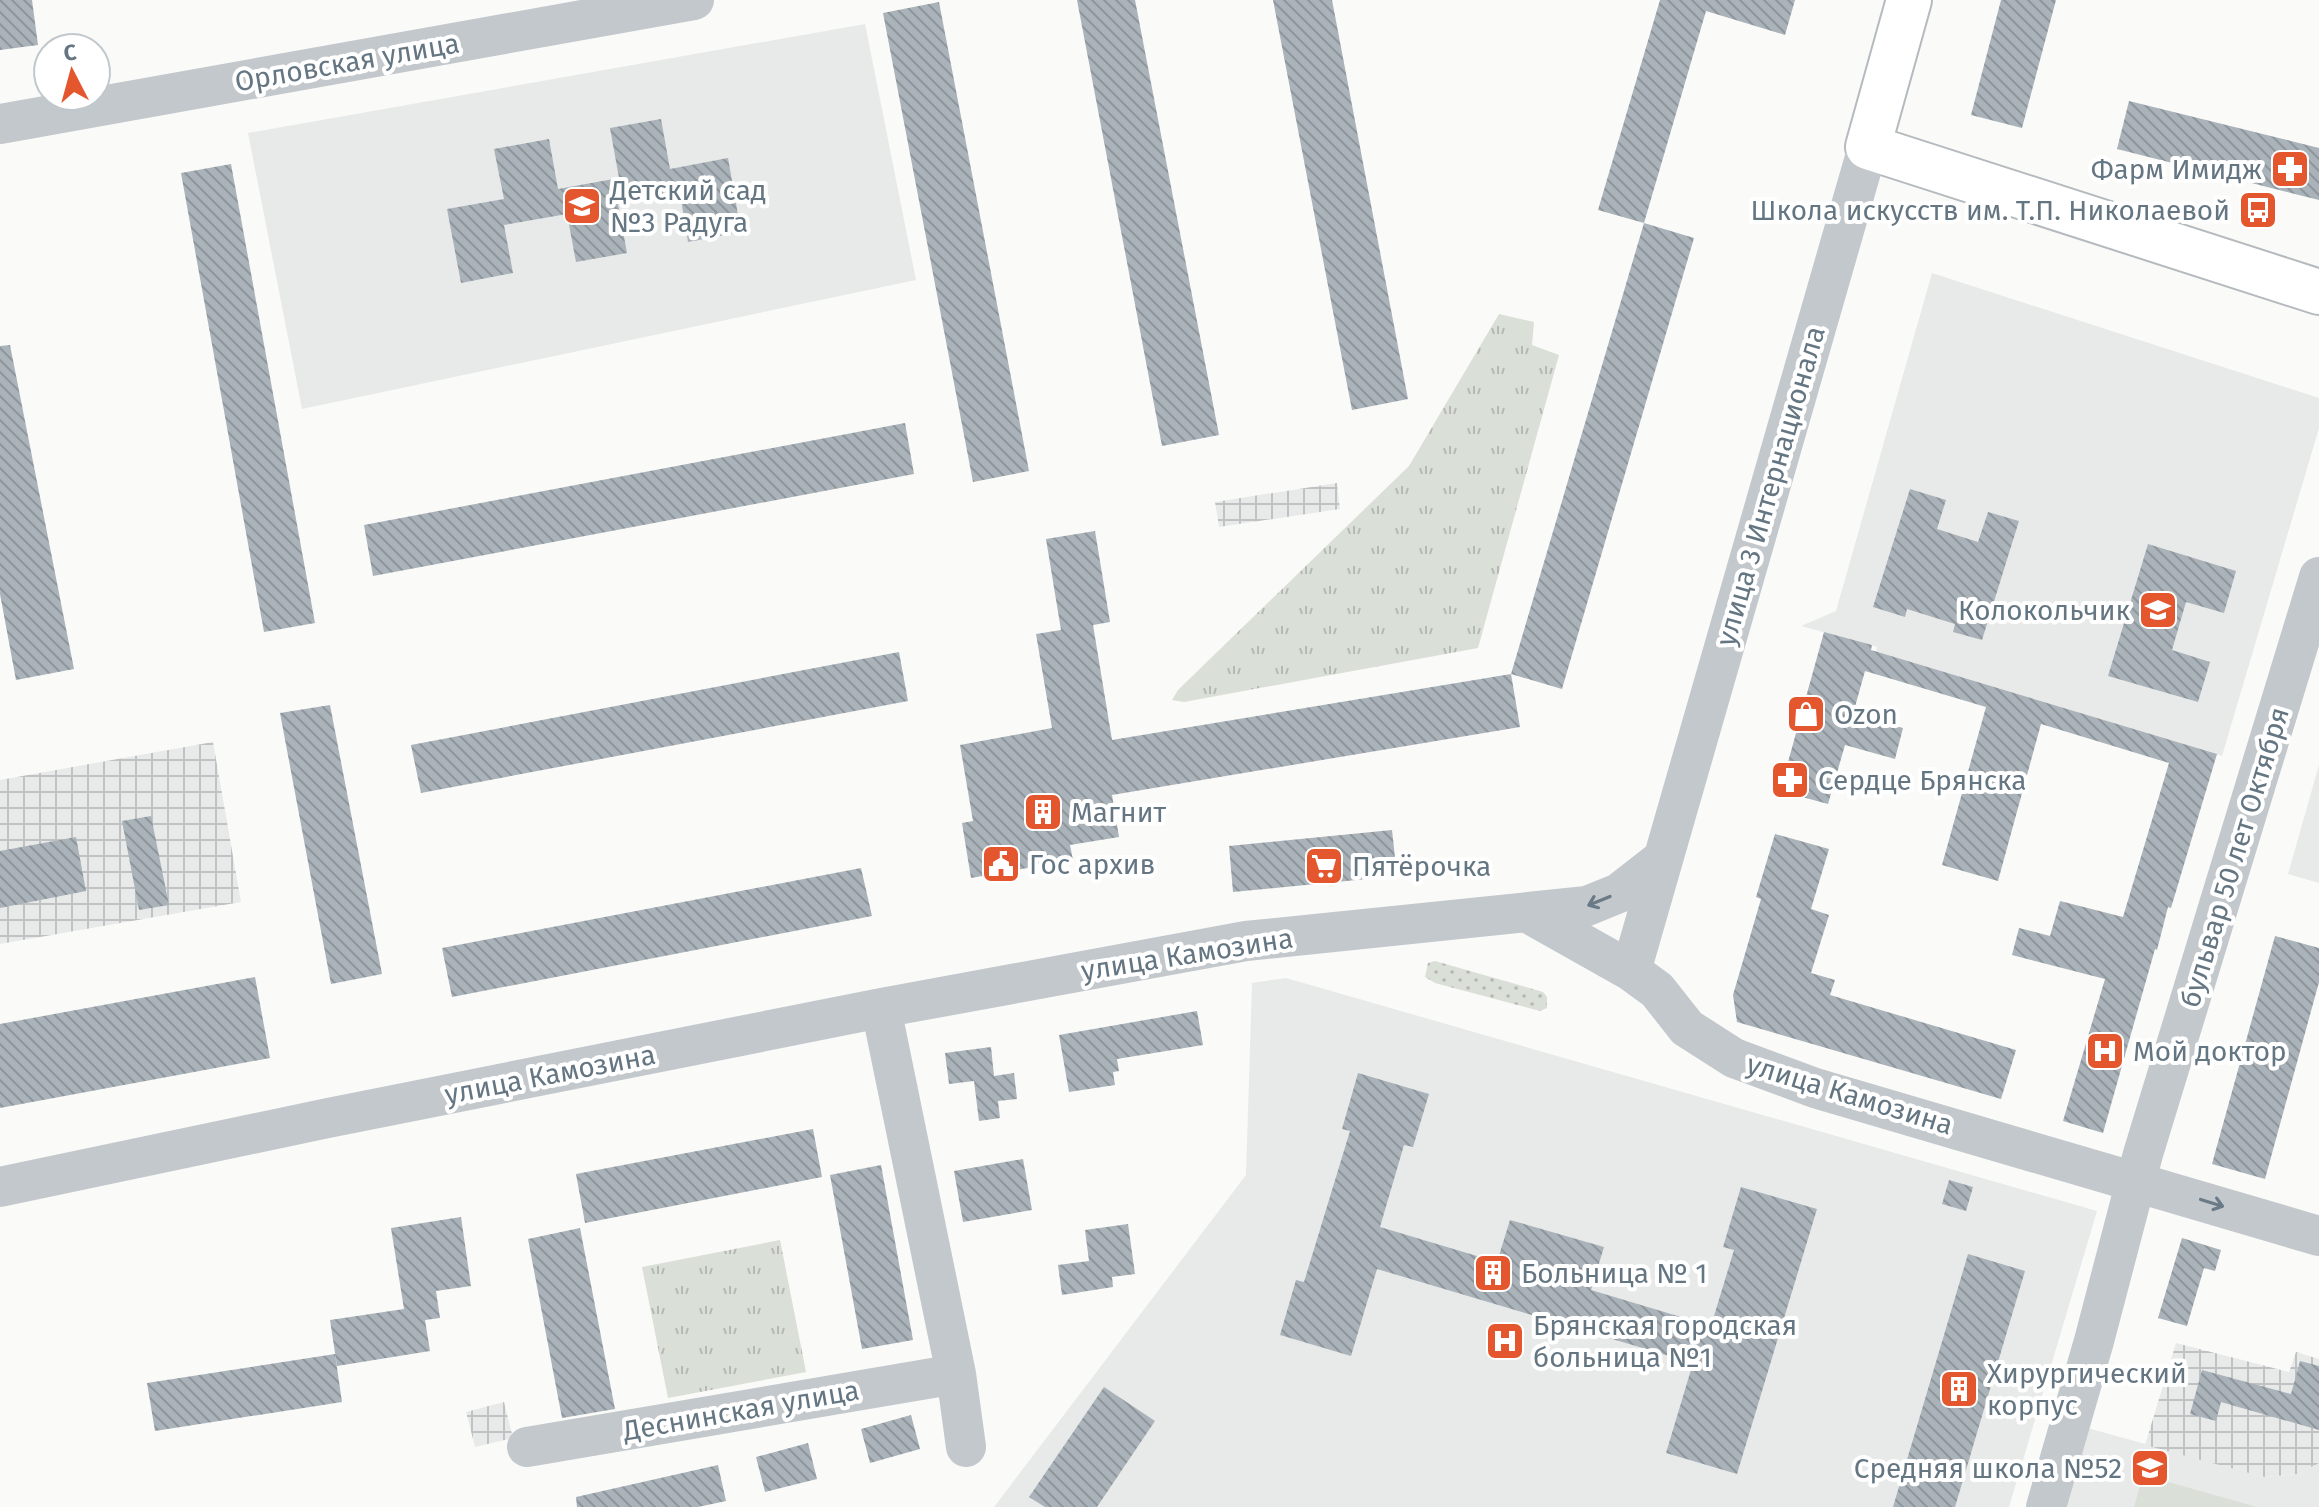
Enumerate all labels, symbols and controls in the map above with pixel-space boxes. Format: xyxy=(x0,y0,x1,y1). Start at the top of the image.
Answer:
street label: Орловская улица xyxy=(232,26,462,98)
north arrow xyxy=(32,32,112,112)
text: С xyxy=(62,38,78,67)
pharmacy icon: Фарм Имидж xyxy=(2269,148,2311,190)
place label: Фарм Имидж xyxy=(2091,153,2262,186)
place label: Детский сад №3 Радуга xyxy=(609,174,767,239)
school or university icon: Детский сад №3 Радуга xyxy=(561,185,603,227)
bus stop icon: Школа искусств им. Т.П. Николаевой xyxy=(2237,189,2279,231)
place label: Школа искусств им. Т.П. Николаевой xyxy=(1751,194,2230,227)
street label: улица 3 Интернационала xyxy=(1709,323,1832,650)
school or university icon: Колокольчик xyxy=(2137,589,2179,631)
place label: Колокольчик xyxy=(1958,594,2130,627)
shop icon: Ozon xyxy=(1785,693,1827,735)
place label: Ozon xyxy=(1834,698,1898,731)
street label: бульвар 50 лет Октября xyxy=(2173,703,2296,1011)
pharmacy icon: Сердце Брянска xyxy=(1769,759,1811,801)
place label: Сердце Брянска xyxy=(1818,764,2026,797)
building icon: Магнит xyxy=(1022,791,1064,833)
place label: Магнит xyxy=(1071,796,1166,829)
public building icon: Гос архив xyxy=(980,843,1022,885)
supermarket icon: Пятёрочка xyxy=(1303,845,1345,887)
place label: Гос архив xyxy=(1029,848,1155,881)
place label: Пятёрочка xyxy=(1352,850,1491,883)
one-way arrow xyxy=(1587,895,1612,909)
street label: улица Камозина xyxy=(1079,921,1295,988)
hospital icon: Мой доктор xyxy=(2084,1030,2126,1072)
place label: Мой доктор xyxy=(2133,1035,2287,1068)
street label: улица Камозина xyxy=(442,1038,658,1111)
street label: улица Камозина xyxy=(1743,1047,1957,1142)
one-way arrow xyxy=(2198,1196,2224,1211)
building icon: Больница № 1 xyxy=(1472,1252,1514,1294)
place label: Больница № 1 xyxy=(1521,1257,1707,1290)
place label: Брянская городская больница №1 xyxy=(1533,1309,1797,1374)
hospital icon: Брянская городская больница №1 xyxy=(1484,1320,1526,1362)
place label: Хирургический корпус xyxy=(1987,1357,2187,1422)
building icon: Хирургический корпус xyxy=(1938,1368,1980,1410)
street label: Деснинская улица xyxy=(619,1373,862,1448)
school or university icon: Средняя школа №52 xyxy=(2129,1447,2171,1489)
place label: Средняя школа №52 xyxy=(1854,1452,2122,1485)

